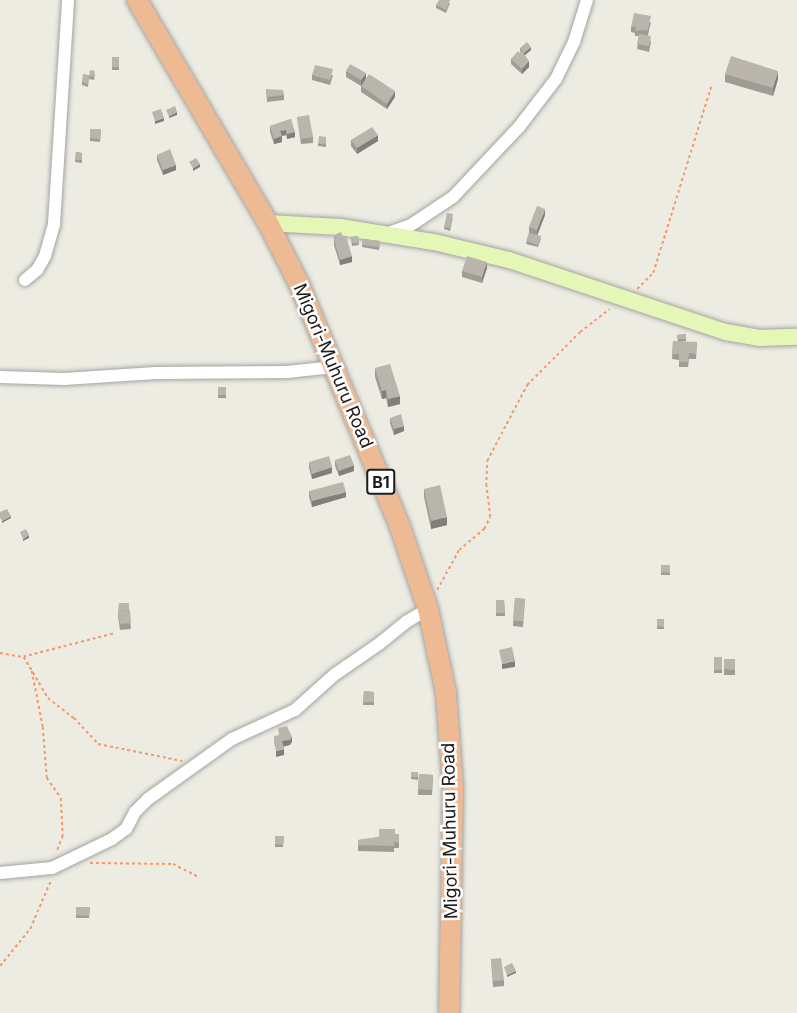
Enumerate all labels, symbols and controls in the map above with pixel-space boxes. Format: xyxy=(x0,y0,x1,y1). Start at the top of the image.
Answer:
street label: Migori-Muhuru Road xyxy=(289,281,377,451)
road number: B1 xyxy=(366,469,396,495)
street label: Migori-Muhuru Road xyxy=(438,743,462,919)

